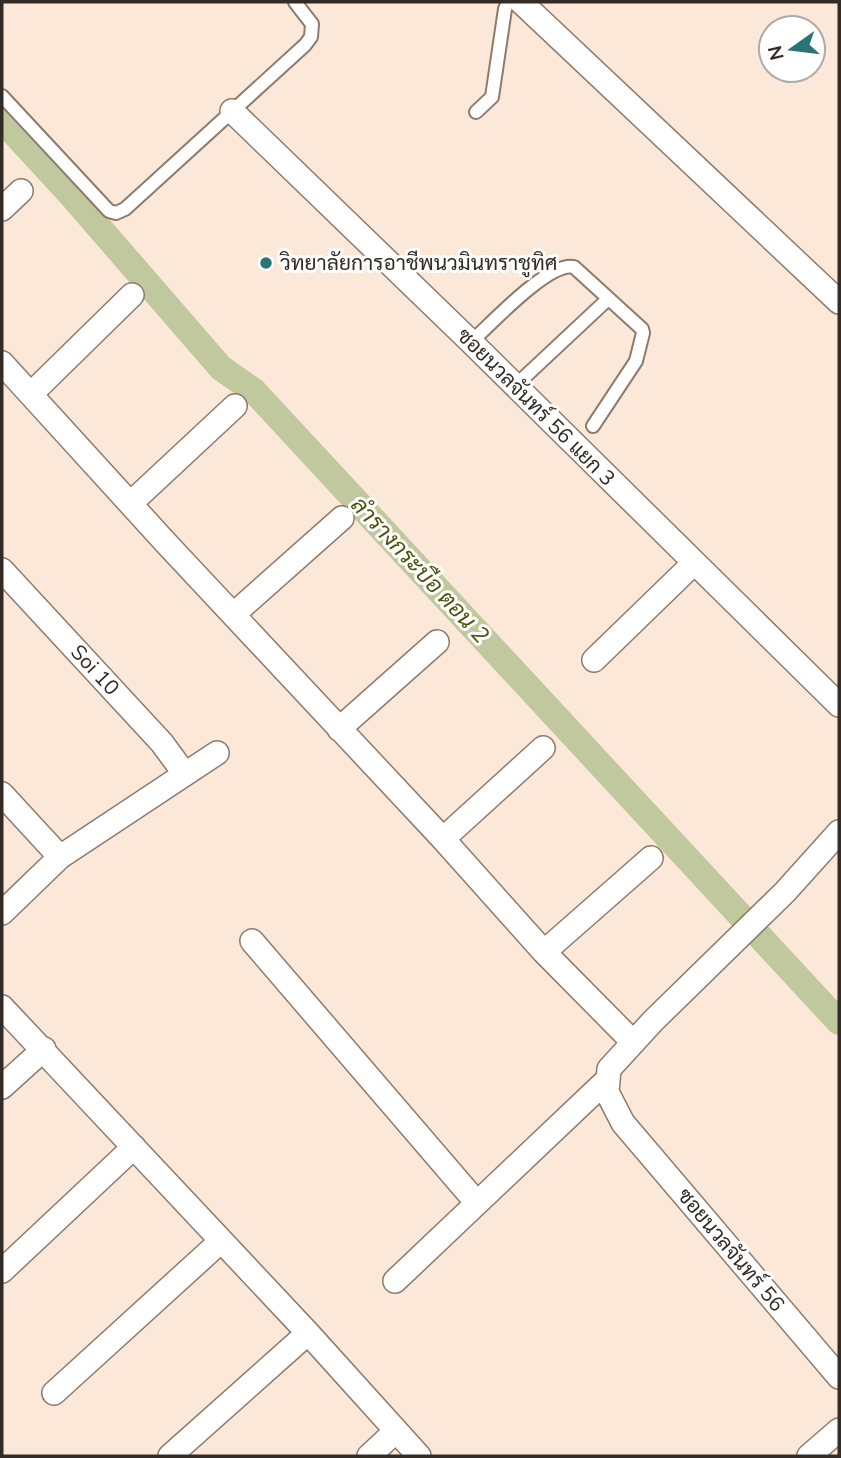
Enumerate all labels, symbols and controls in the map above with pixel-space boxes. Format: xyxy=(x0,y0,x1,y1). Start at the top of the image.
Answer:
north arrow xyxy=(757,14,827,84)
text: N xyxy=(762,43,791,63)
place label: วิทยาลัยการอาชีพนวมินทราชูทิศ xyxy=(280,249,557,278)
marker: วิทยาลัยการอาชีพนวมินทราชูทิศ xyxy=(258,255,274,271)
street label: ซอยนวลจันทร์ 56 แยก 3 xyxy=(451,322,621,492)
water label: ลำรางกระบือ ตอน 2 xyxy=(344,490,496,650)
street label: Soi 10 xyxy=(64,638,126,702)
street label: ซอยนวลจันทร์ 56 xyxy=(671,1182,791,1318)

